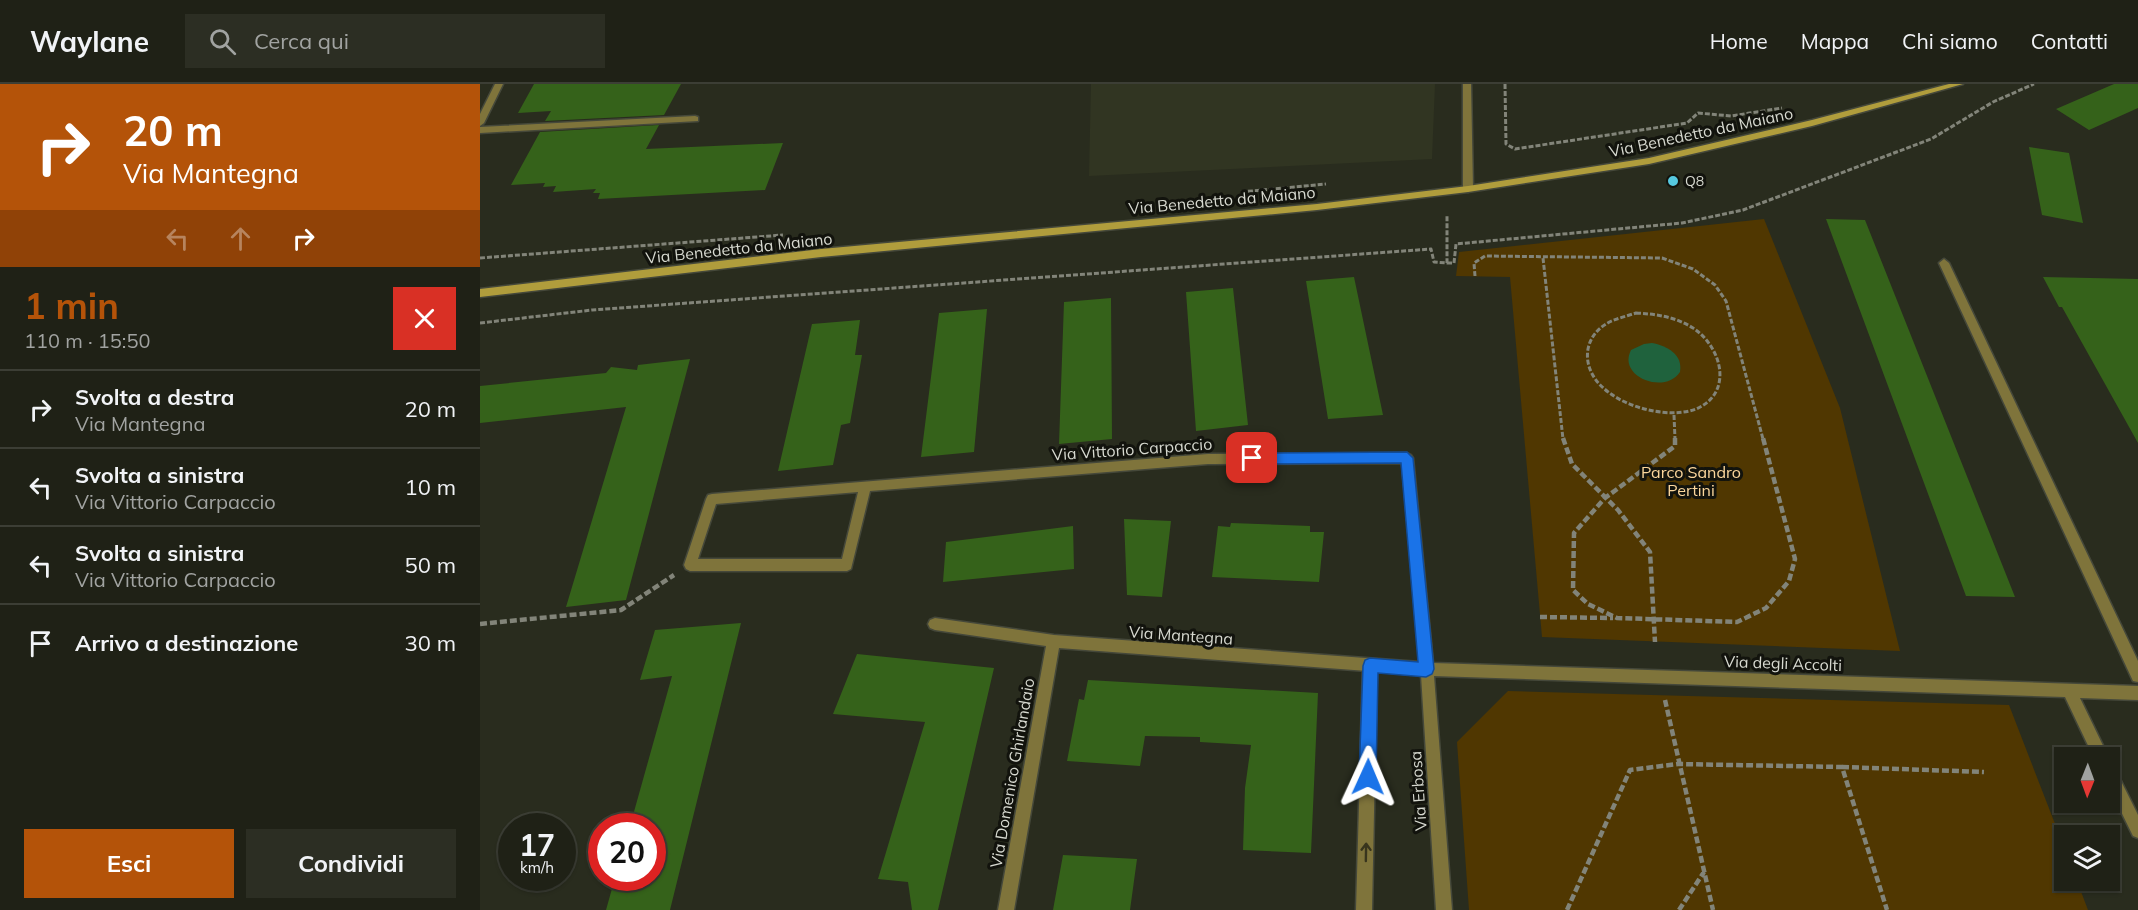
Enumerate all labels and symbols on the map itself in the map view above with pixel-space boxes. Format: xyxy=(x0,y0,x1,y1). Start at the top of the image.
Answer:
street label: Via Benedetto da Maiano xyxy=(1607,103,1795,161)
place label: Q8 xyxy=(1685,172,1704,190)
marker: Q8 xyxy=(1666,174,1680,188)
street label: Via Benedetto da Maiano xyxy=(1128,182,1316,218)
street label: Via Benedetto da Maiano xyxy=(645,228,833,268)
pin xyxy=(1226,432,1277,483)
street label: Via Vittorio Carpaccio xyxy=(1051,433,1213,465)
park label: Parco Sandro Pertini xyxy=(1641,462,1741,500)
street label: Via Mantegna xyxy=(1128,621,1234,649)
street label: Via degli Accolti xyxy=(1724,651,1842,675)
street label: Via Domenico Ghirlandaio xyxy=(985,676,1039,870)
position arrow xyxy=(1336,745,1400,809)
north arrow xyxy=(2054,747,2120,813)
street label: Via Erbosa xyxy=(1405,750,1431,832)
speed limit sign: 20 xyxy=(588,813,666,891)
one-way arrow xyxy=(1360,842,1371,862)

